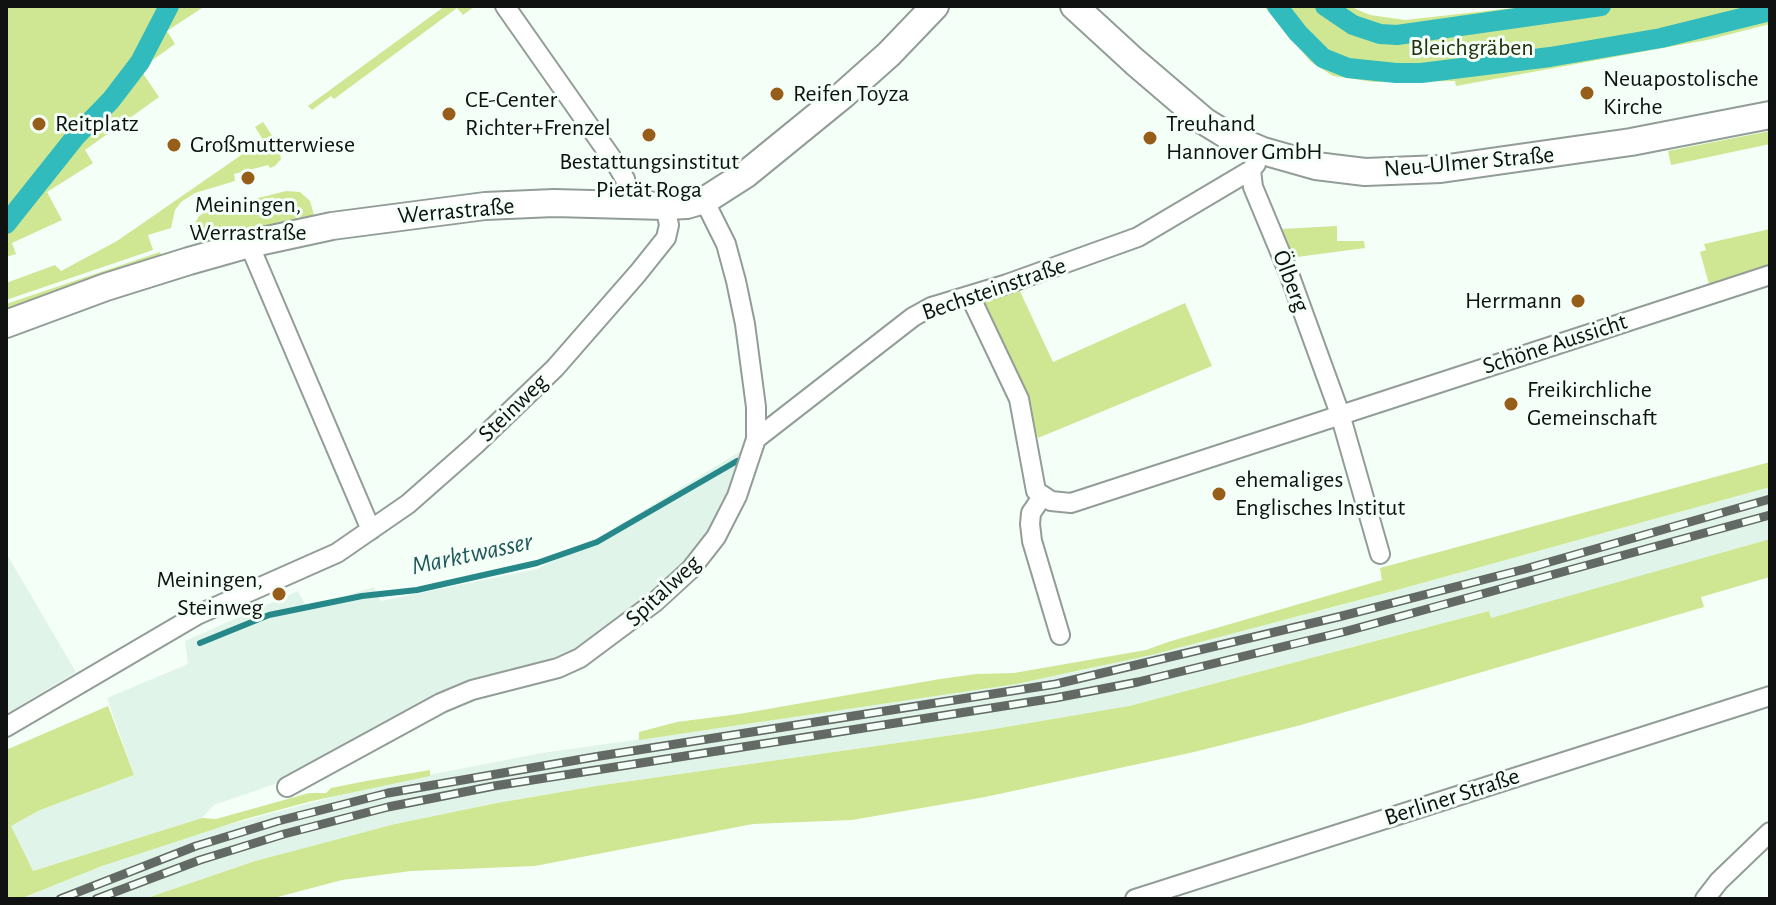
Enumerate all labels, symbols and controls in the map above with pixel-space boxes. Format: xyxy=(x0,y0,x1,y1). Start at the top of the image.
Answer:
park label: Bleichgräben xyxy=(1410,34,1534,62)
place label: Neuapostolische Kirche xyxy=(1603,65,1759,121)
place label: Reifen Toyza xyxy=(793,80,909,108)
marker: Neuapostolische Kirche xyxy=(1578,84,1596,102)
marker: Reifen Toyza xyxy=(768,85,786,103)
place label: CE-Center Richter+Frenzel xyxy=(465,86,611,142)
marker: CE-Center Richter+Frenzel xyxy=(440,105,458,123)
place label: Reitplatz xyxy=(55,110,139,138)
place label: Treuhand Hannover GmbH xyxy=(1166,110,1323,166)
marker: Reitplatz xyxy=(30,115,48,133)
marker: Bestattungsinstitut Pietät Roga xyxy=(640,126,658,144)
marker: Treuhand Hannover GmbH xyxy=(1141,129,1159,147)
place label: Großmutterwiese xyxy=(190,131,355,159)
marker: Großmutterwiese xyxy=(165,136,183,154)
street label: Neu-Ulmer Straße xyxy=(1383,140,1555,184)
place label: Bestattungsinstitut Pietät Roga xyxy=(559,148,739,204)
marker: Meiningen, Werrastraße xyxy=(239,169,257,187)
place label: Meiningen, Werrastraße xyxy=(189,191,307,247)
street label: Werrastraße xyxy=(396,192,516,230)
street label: Ölberg xyxy=(1266,246,1316,316)
street label: Bechsteinstraße xyxy=(918,251,1070,327)
place label: Herrmann xyxy=(1465,287,1562,315)
marker: Herrmann xyxy=(1569,292,1587,310)
street label: Schöne Aussicht xyxy=(1479,307,1631,381)
street label: Steinweg xyxy=(472,368,554,448)
place label: Freikirchliche Gemeinschaft xyxy=(1527,376,1657,432)
marker: Freikirchliche Gemeinschaft xyxy=(1502,395,1520,413)
place label: ehemaliges Englisches Institut xyxy=(1235,466,1405,522)
marker: ehemaliges Englisches Institut xyxy=(1210,485,1228,503)
water label: Marktwasser xyxy=(409,526,535,582)
street label: Spitalweg xyxy=(619,549,707,633)
place label: Meiningen, Steinweg xyxy=(156,566,263,622)
marker: Meiningen, Steinweg xyxy=(270,585,288,603)
street label: Berliner Straße xyxy=(1381,762,1523,832)

